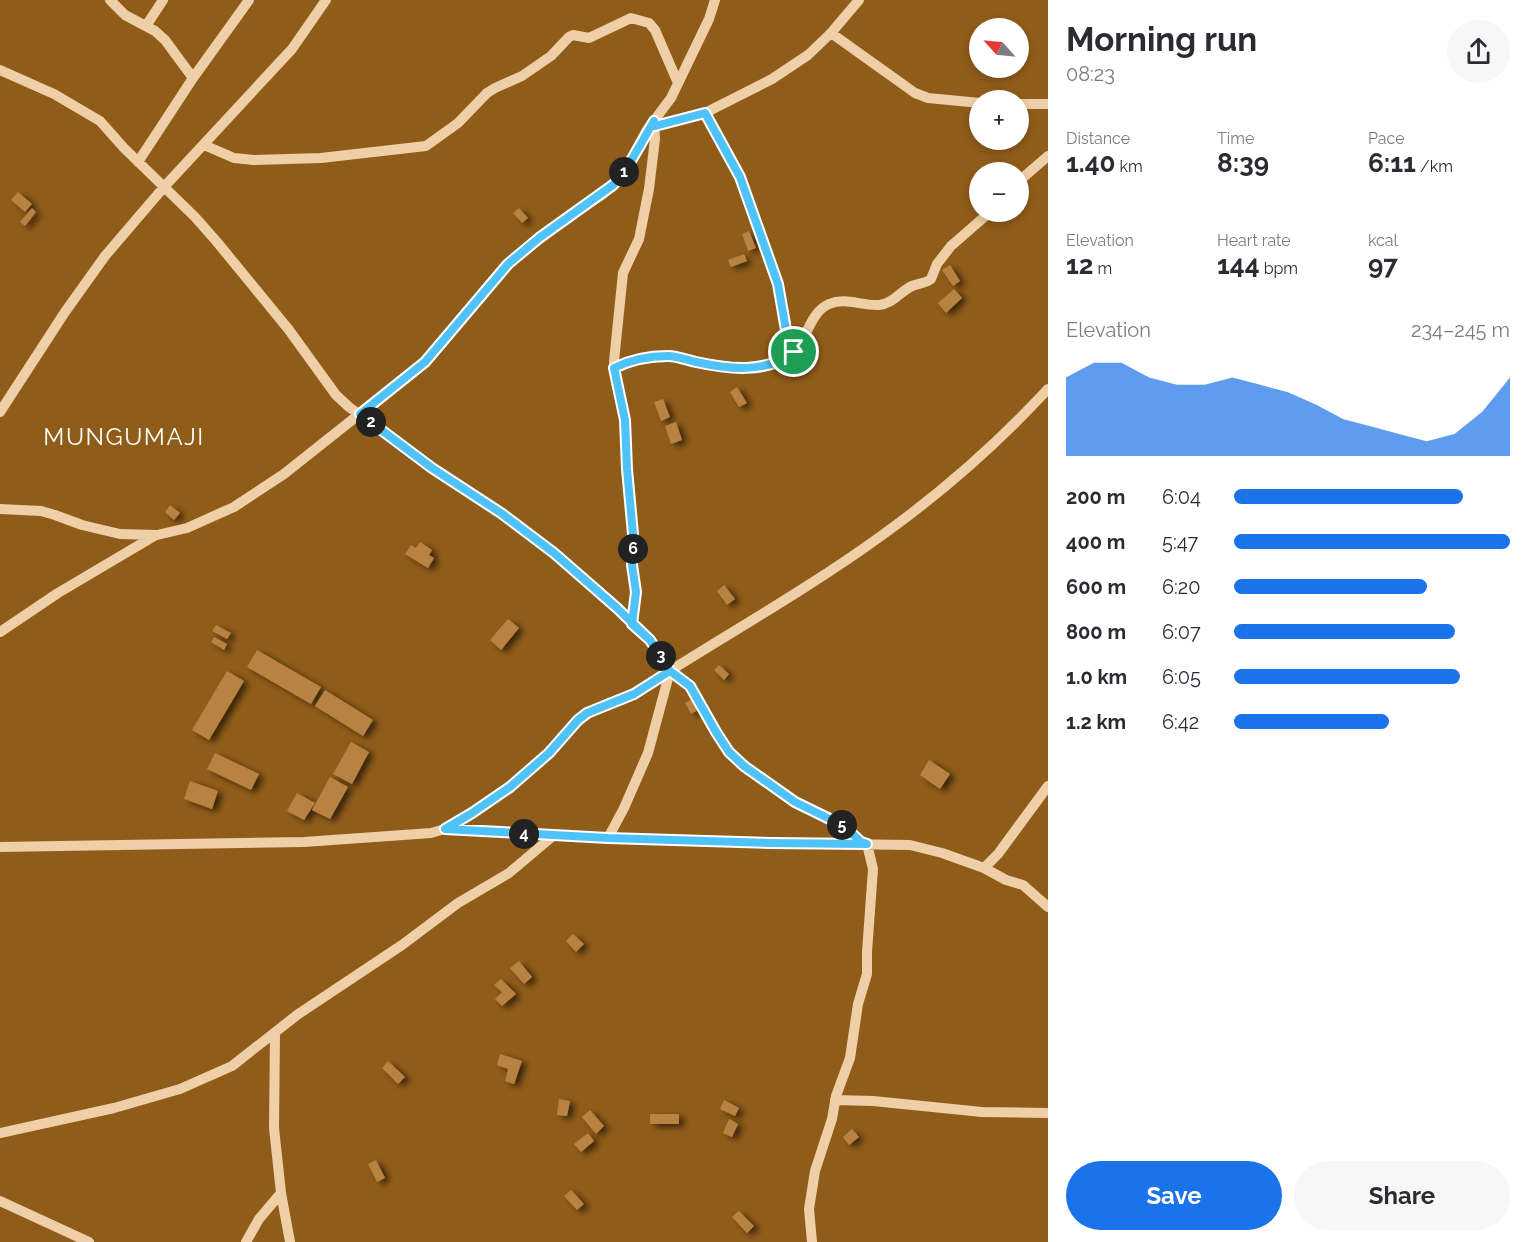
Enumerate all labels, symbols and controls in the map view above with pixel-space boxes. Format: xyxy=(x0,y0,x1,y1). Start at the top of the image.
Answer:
north arrow xyxy=(969,18,1029,78)
map controls xyxy=(969,18,1029,222)
text: Morning run xyxy=(1066,20,1257,59)
button: share xyxy=(1447,20,1510,83)
text: 08:23 xyxy=(1066,62,1115,86)
button: + xyxy=(969,90,1029,150)
text: Distance xyxy=(1066,129,1130,148)
text: Time xyxy=(1217,129,1254,148)
text: Pace xyxy=(1368,129,1405,148)
text: 1.40 xyxy=(1066,148,1116,178)
text: 8:39 xyxy=(1217,148,1269,178)
text: 6:11 xyxy=(1368,148,1416,178)
pin: 1 xyxy=(609,157,639,187)
text: km xyxy=(1116,157,1143,176)
text: /km xyxy=(1416,157,1453,176)
text: 1 xyxy=(620,162,628,181)
button: − xyxy=(969,162,1029,222)
text: Elevation xyxy=(1066,231,1134,250)
text: Heart rate xyxy=(1217,231,1291,250)
text: kcal xyxy=(1368,231,1398,250)
text: 12 xyxy=(1066,250,1094,280)
text: 144 xyxy=(1217,250,1260,280)
text: 97 xyxy=(1368,250,1398,280)
text: m xyxy=(1094,259,1112,278)
text: bpm xyxy=(1260,259,1298,278)
text: Elevation xyxy=(1066,318,1151,342)
text: 234–245 m xyxy=(1411,318,1510,342)
pin xyxy=(768,326,819,377)
icon: arrive xyxy=(777,335,810,368)
pin: 2 xyxy=(356,407,386,437)
text: 2 xyxy=(366,412,376,431)
district label: MUNGUMAJI xyxy=(43,422,205,451)
text: 200 m xyxy=(1066,485,1125,509)
text: 6:04 xyxy=(1162,485,1201,509)
text: 400 m xyxy=(1066,530,1125,554)
text: 5:47 xyxy=(1162,530,1198,554)
pin: 6 xyxy=(618,534,648,564)
text: 6 xyxy=(628,539,638,558)
text: 600 m xyxy=(1066,575,1126,599)
text: 6:20 xyxy=(1162,575,1200,599)
text: 800 m xyxy=(1066,620,1126,644)
text: 6:07 xyxy=(1162,620,1201,644)
pin: 3 xyxy=(646,641,676,671)
text: 3 xyxy=(657,646,665,665)
text: 1.0 km xyxy=(1066,665,1127,689)
text: 6:05 xyxy=(1162,665,1201,689)
text: 1.2 km xyxy=(1066,710,1126,734)
text: 6:42 xyxy=(1162,710,1199,734)
pin: 5 xyxy=(827,810,857,840)
text: 5 xyxy=(838,815,846,834)
pin: 4 xyxy=(509,819,539,849)
text: 4 xyxy=(519,824,529,843)
button: Save xyxy=(1066,1161,1282,1230)
button: Share xyxy=(1294,1161,1510,1230)

